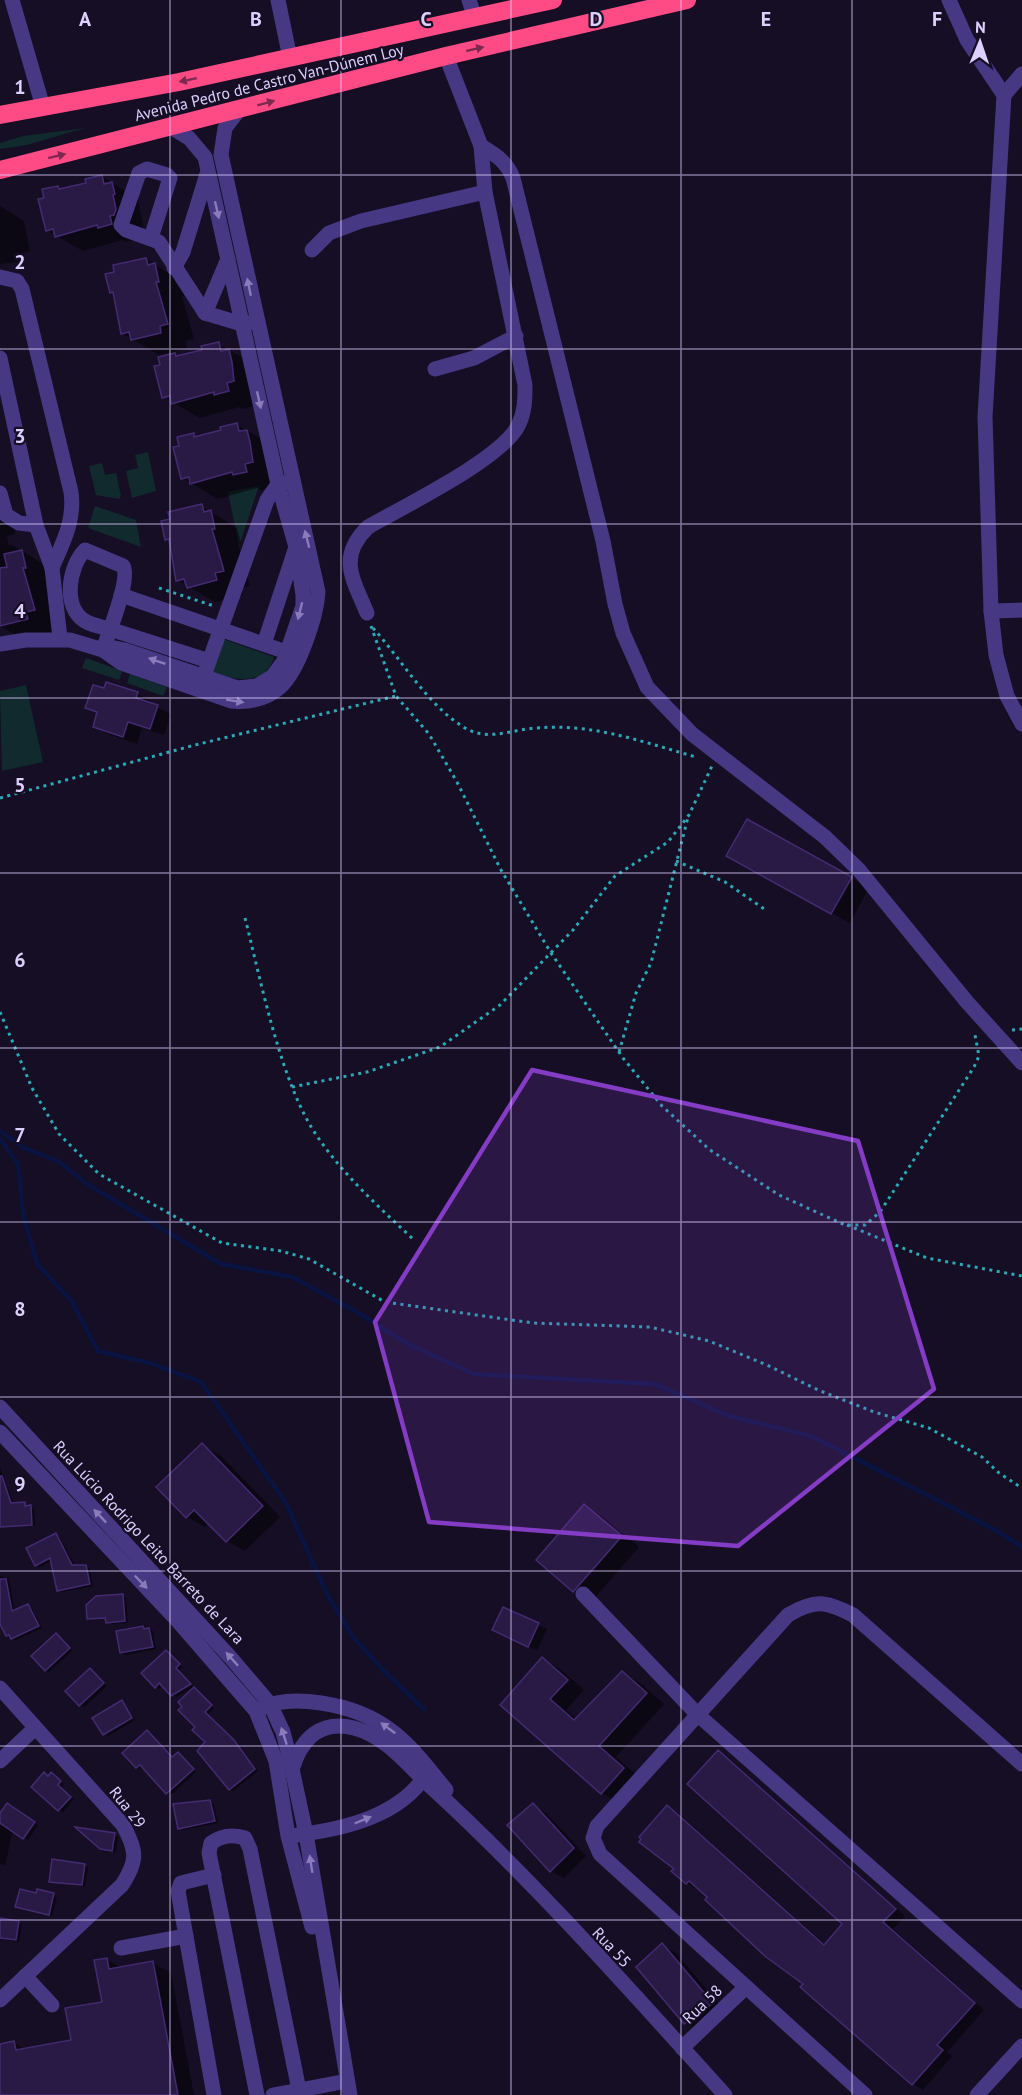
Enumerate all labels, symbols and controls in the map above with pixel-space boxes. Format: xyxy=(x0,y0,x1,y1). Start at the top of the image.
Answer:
text: A xyxy=(79,6,92,32)
text: B xyxy=(250,6,262,32)
text: C xyxy=(420,6,432,32)
text: D xyxy=(590,6,603,32)
text: E xyxy=(761,6,771,32)
text: F xyxy=(932,6,942,32)
north arrow xyxy=(950,12,1010,72)
text: N xyxy=(975,17,986,37)
street label: Avenida Pedro de Castro Van-Dúnem Loy xyxy=(132,39,406,125)
one-way arrow xyxy=(466,44,485,54)
text: 1 xyxy=(14,74,26,100)
one-way arrow xyxy=(179,76,198,85)
one-way arrow xyxy=(257,98,275,107)
one-way arrow xyxy=(48,150,66,160)
one-way arrow xyxy=(212,201,222,219)
text: 2 xyxy=(14,249,26,275)
one-way arrow xyxy=(244,278,254,297)
one-way arrow xyxy=(255,391,265,410)
text: 3 xyxy=(14,423,26,449)
one-way arrow xyxy=(301,530,311,548)
text: 4 xyxy=(14,598,26,624)
one-way arrow xyxy=(295,602,305,620)
one-way arrow xyxy=(148,656,166,666)
one-way arrow xyxy=(226,696,245,705)
text: 5 xyxy=(14,772,26,798)
text: 6 xyxy=(14,947,26,973)
text: 7 xyxy=(14,1122,26,1148)
text: 8 xyxy=(14,1296,26,1322)
street label: Rua Lúcio Rodrigo Leito Barreto de Lara xyxy=(49,1436,249,1648)
text: 9 xyxy=(14,1471,26,1497)
one-way arrow xyxy=(94,1509,107,1524)
one-way arrow xyxy=(133,1575,147,1589)
one-way arrow xyxy=(226,1652,239,1667)
one-way arrow xyxy=(381,1722,397,1734)
one-way arrow xyxy=(279,1727,288,1745)
street label: Rua 29 xyxy=(105,1782,151,1832)
one-way arrow xyxy=(354,1815,372,1825)
one-way arrow xyxy=(306,1854,315,1873)
street label: Rua 55 xyxy=(588,1923,636,1971)
street label: Rua 58 xyxy=(678,1980,726,2028)

